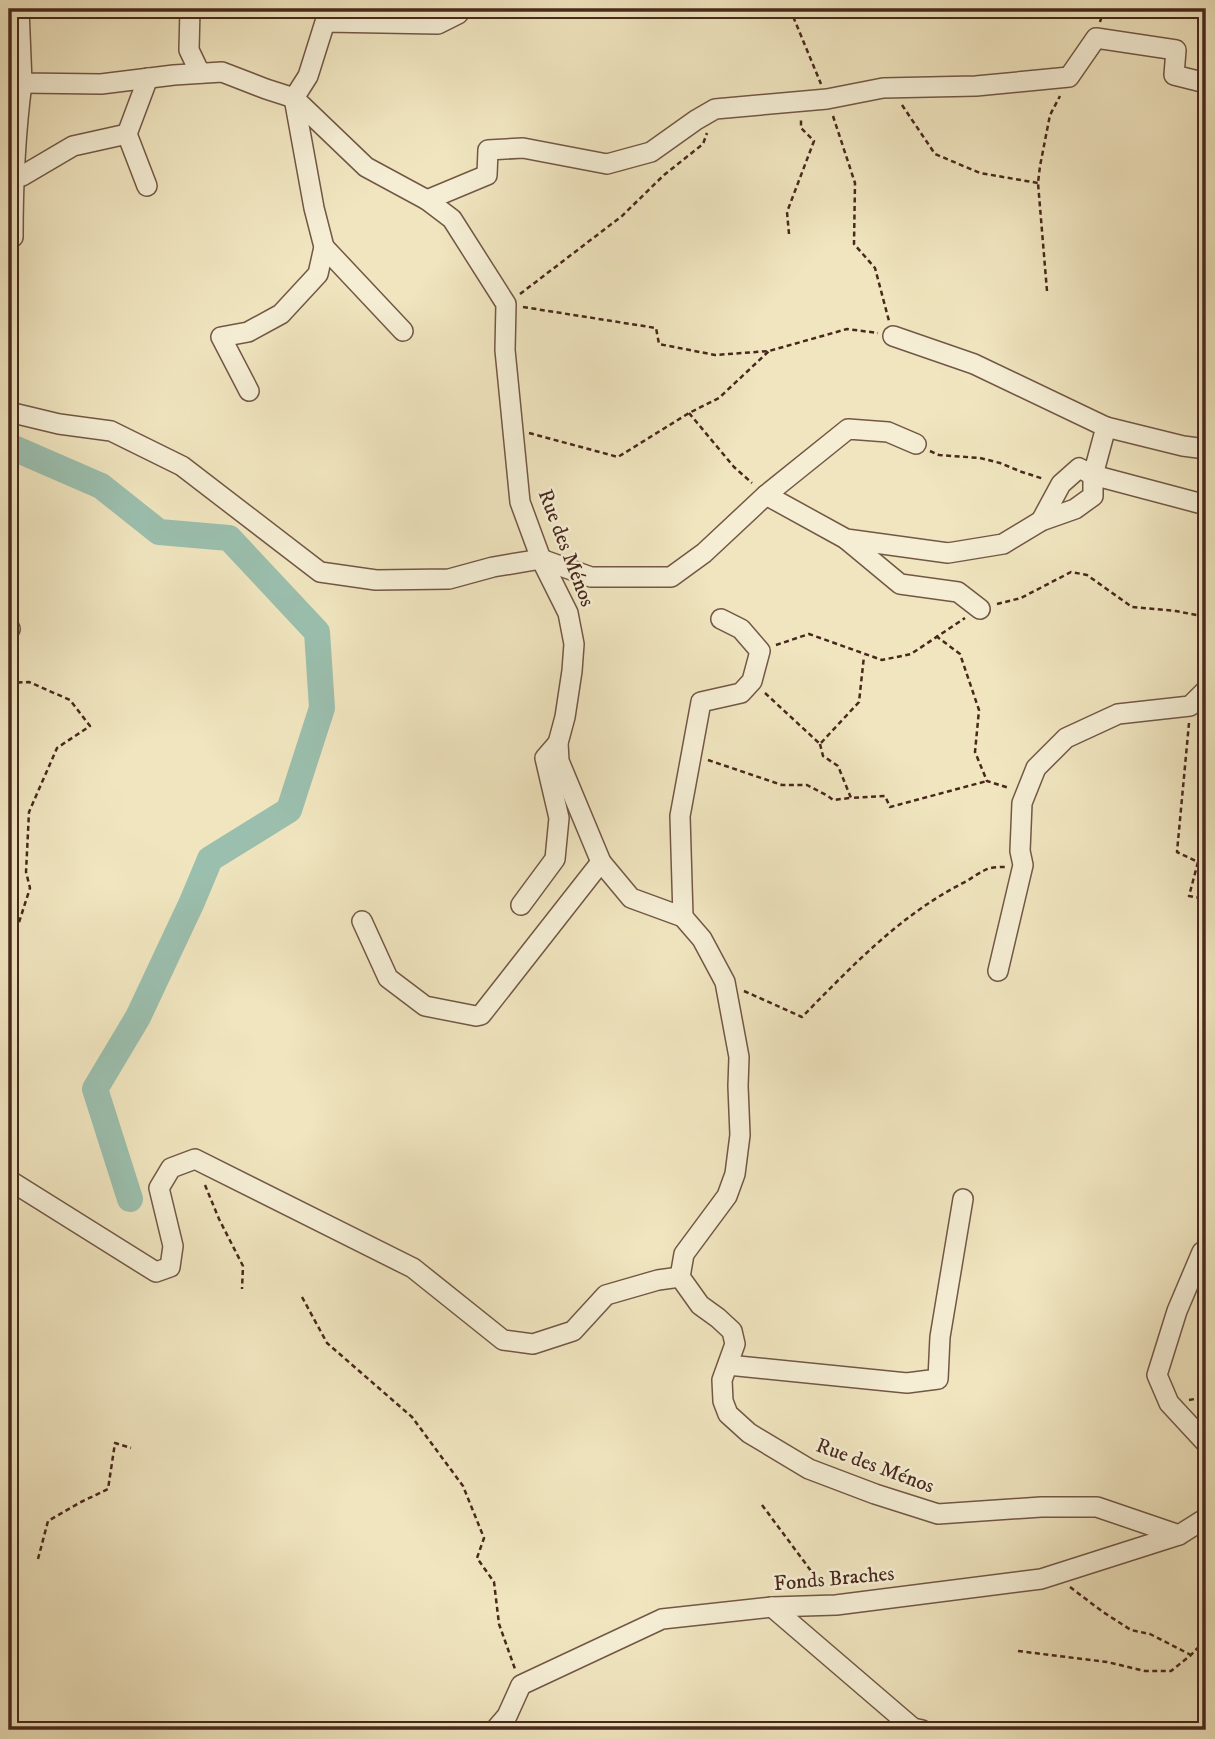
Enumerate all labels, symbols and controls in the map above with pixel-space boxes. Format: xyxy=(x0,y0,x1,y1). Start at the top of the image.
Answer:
street label: Rue des Ménos xyxy=(532,486,600,610)
street label: Rue des Ménos xyxy=(812,1433,938,1499)
street label: Fonds Braches xyxy=(773,1561,895,1597)

